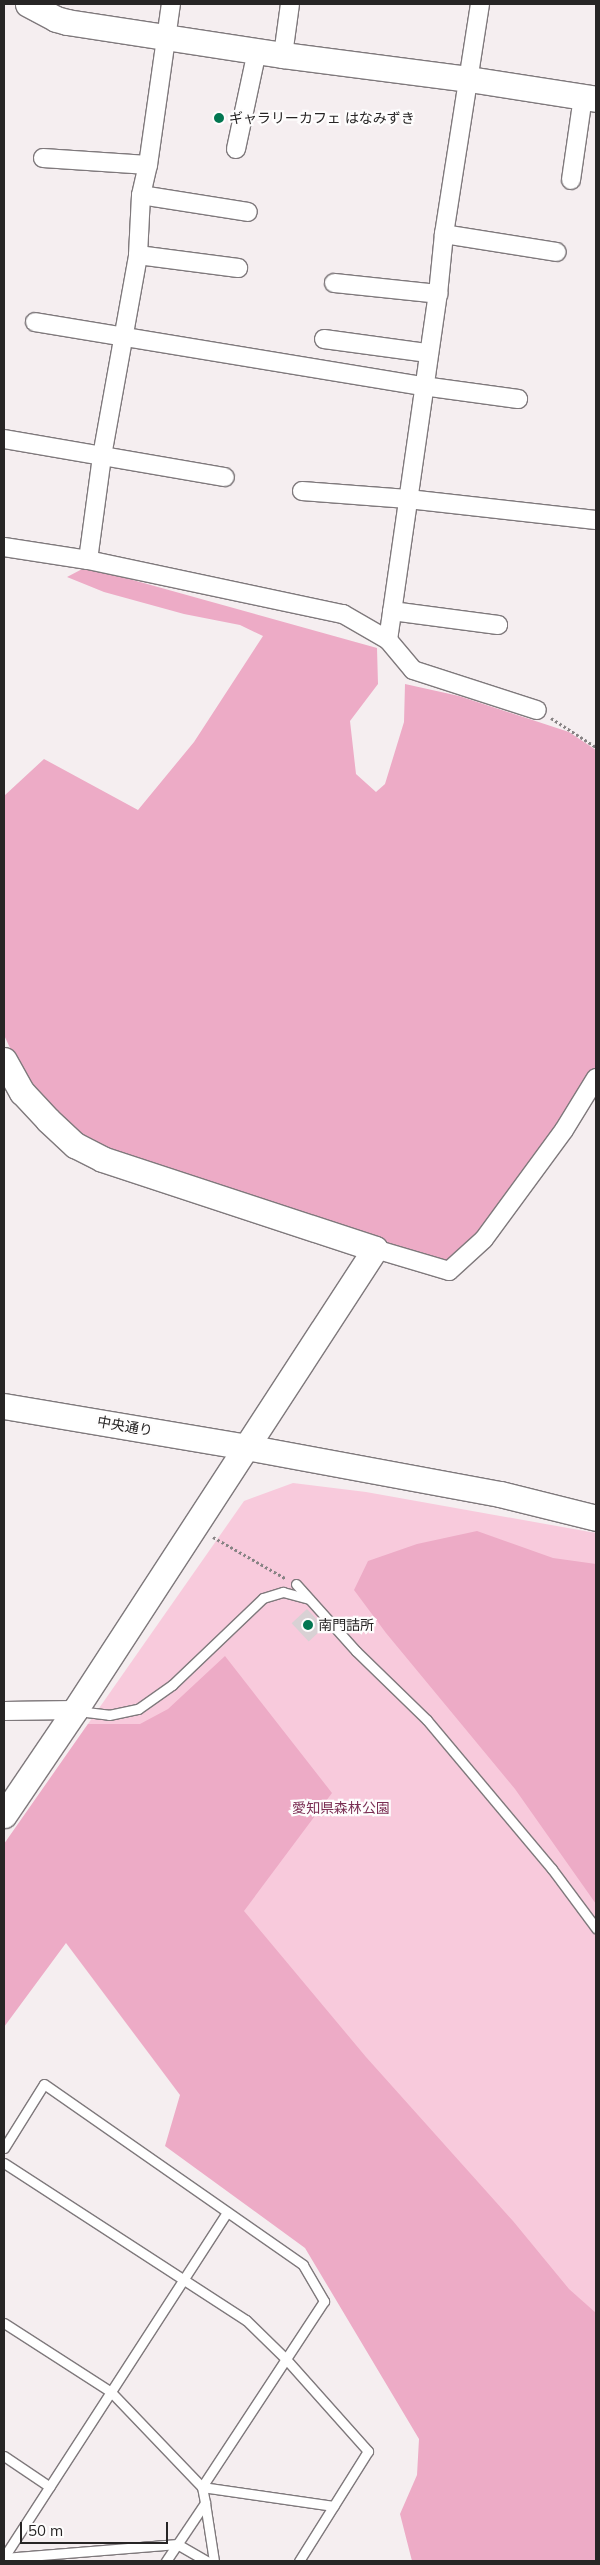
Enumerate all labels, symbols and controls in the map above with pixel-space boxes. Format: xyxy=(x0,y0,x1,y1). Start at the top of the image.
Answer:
place label: ギャラリーカフェ はなみずき xyxy=(229,110,415,126)
marker: ギャラリーカフェ はなみずき xyxy=(213,112,225,124)
street label: 中央通り xyxy=(96,1413,154,1439)
place label: 南門詰所 xyxy=(318,1617,374,1633)
marker: 南門詰所 xyxy=(302,1619,314,1631)
park label: 愛知県森林公園 xyxy=(292,1800,390,1816)
scale bar xyxy=(22,2512,170,2544)
text: 50 m xyxy=(28,2521,63,2540)

